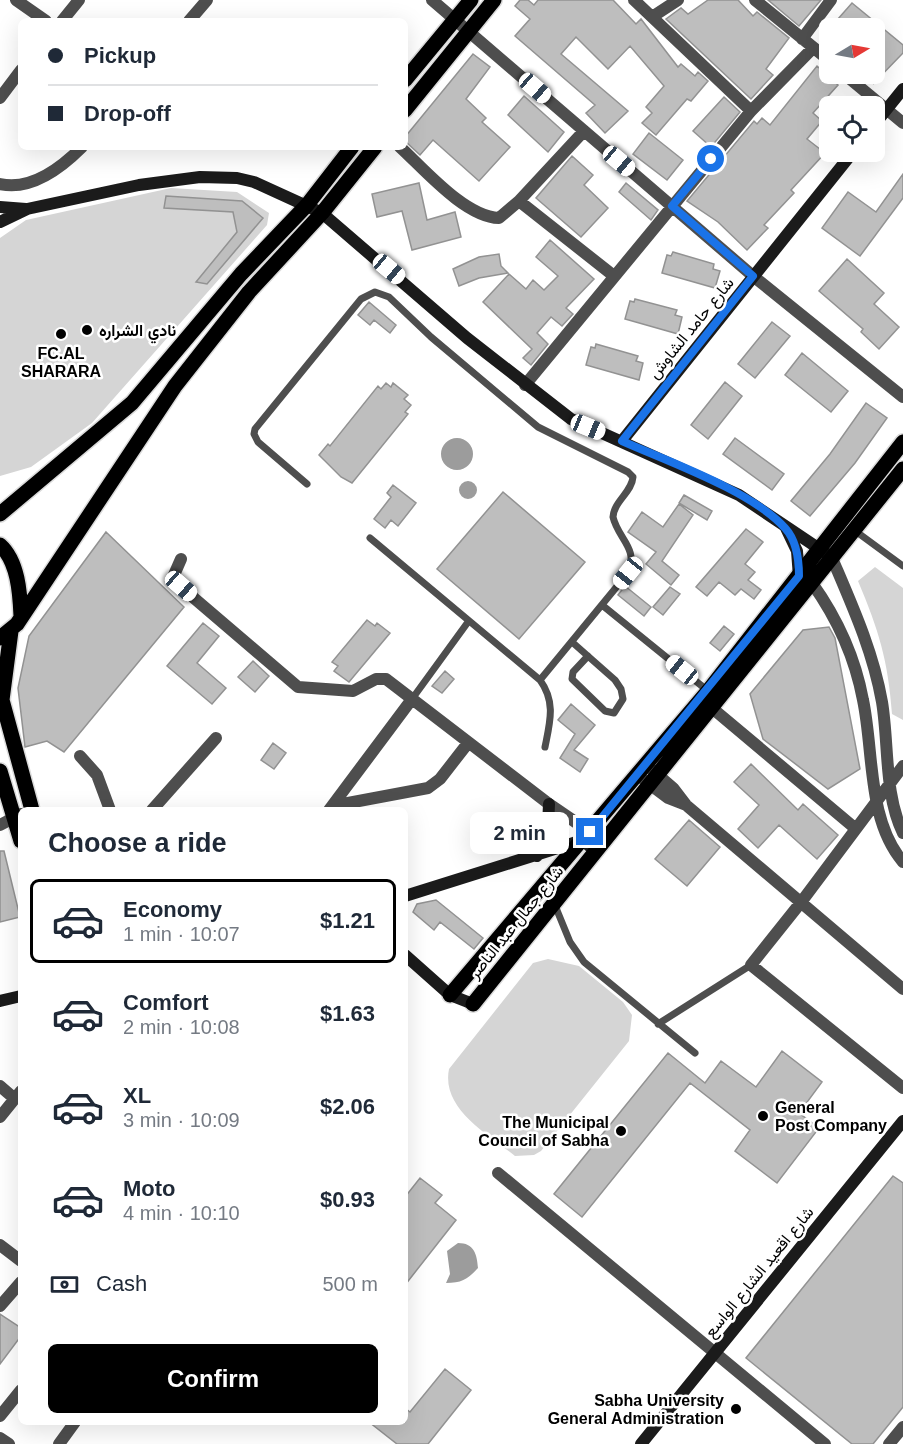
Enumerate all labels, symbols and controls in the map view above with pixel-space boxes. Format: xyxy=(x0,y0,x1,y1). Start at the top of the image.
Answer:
north arrow xyxy=(819,18,885,84)
map controls xyxy=(819,18,885,162)
text: Pickup xyxy=(84,43,156,68)
car xyxy=(516,69,554,107)
button: locate xyxy=(819,96,885,162)
text: Drop-off xyxy=(84,101,171,126)
car xyxy=(599,143,639,179)
route start xyxy=(697,145,724,172)
car xyxy=(369,251,409,287)
street label: شارع حامد الشاوش xyxy=(645,274,739,384)
place label: نادي الشراره xyxy=(99,322,177,344)
marker: نادي الشراره xyxy=(80,323,94,337)
marker: FC.AL SHARARA xyxy=(54,327,68,341)
place label: FC.AL SHARARA xyxy=(21,345,101,380)
car xyxy=(568,412,608,442)
car xyxy=(610,553,646,593)
car xyxy=(162,567,200,605)
car xyxy=(662,652,702,688)
callout: 2 min xyxy=(470,811,569,853)
route end xyxy=(576,818,603,845)
text: 2 min xyxy=(493,822,546,844)
text: Choose a ride xyxy=(48,828,227,858)
street label: شارع جمال عبد الناصر xyxy=(465,862,569,984)
icon: car xyxy=(51,894,105,948)
text: Economy xyxy=(123,897,222,922)
text: $1.21 xyxy=(320,908,375,933)
text: 1 min · 10:07 xyxy=(123,923,240,945)
icon: car xyxy=(51,987,105,1041)
text: Comfort xyxy=(123,990,209,1015)
text: $1.63 xyxy=(320,1001,375,1026)
text: 2 min · 10:08 xyxy=(123,1016,240,1038)
icon: car xyxy=(51,1080,105,1134)
text: XL xyxy=(123,1083,151,1108)
text: $2.06 xyxy=(320,1094,375,1119)
place label: General Post Company xyxy=(775,1099,887,1134)
text: 3 min · 10:09 xyxy=(123,1109,240,1131)
marker: General Post Company xyxy=(756,1109,770,1123)
place label: The Municipal Council of Sabha xyxy=(478,1114,609,1149)
marker: The Municipal Council of Sabha xyxy=(614,1124,628,1138)
icon: car xyxy=(51,1173,105,1227)
text: Moto xyxy=(123,1176,176,1201)
text: $0.93 xyxy=(320,1187,375,1212)
text: 4 min · 10:10 xyxy=(123,1202,240,1224)
street label: شارع اقعيد الشارع الواسع xyxy=(701,1203,819,1342)
icon: cash xyxy=(48,1268,81,1301)
text: Cash xyxy=(96,1271,147,1296)
text: 500 m xyxy=(322,1273,378,1295)
button: Confirm xyxy=(48,1344,378,1413)
place label: Sabha University General Administration xyxy=(548,1392,724,1427)
marker: Sabha University General Administration xyxy=(729,1402,743,1416)

